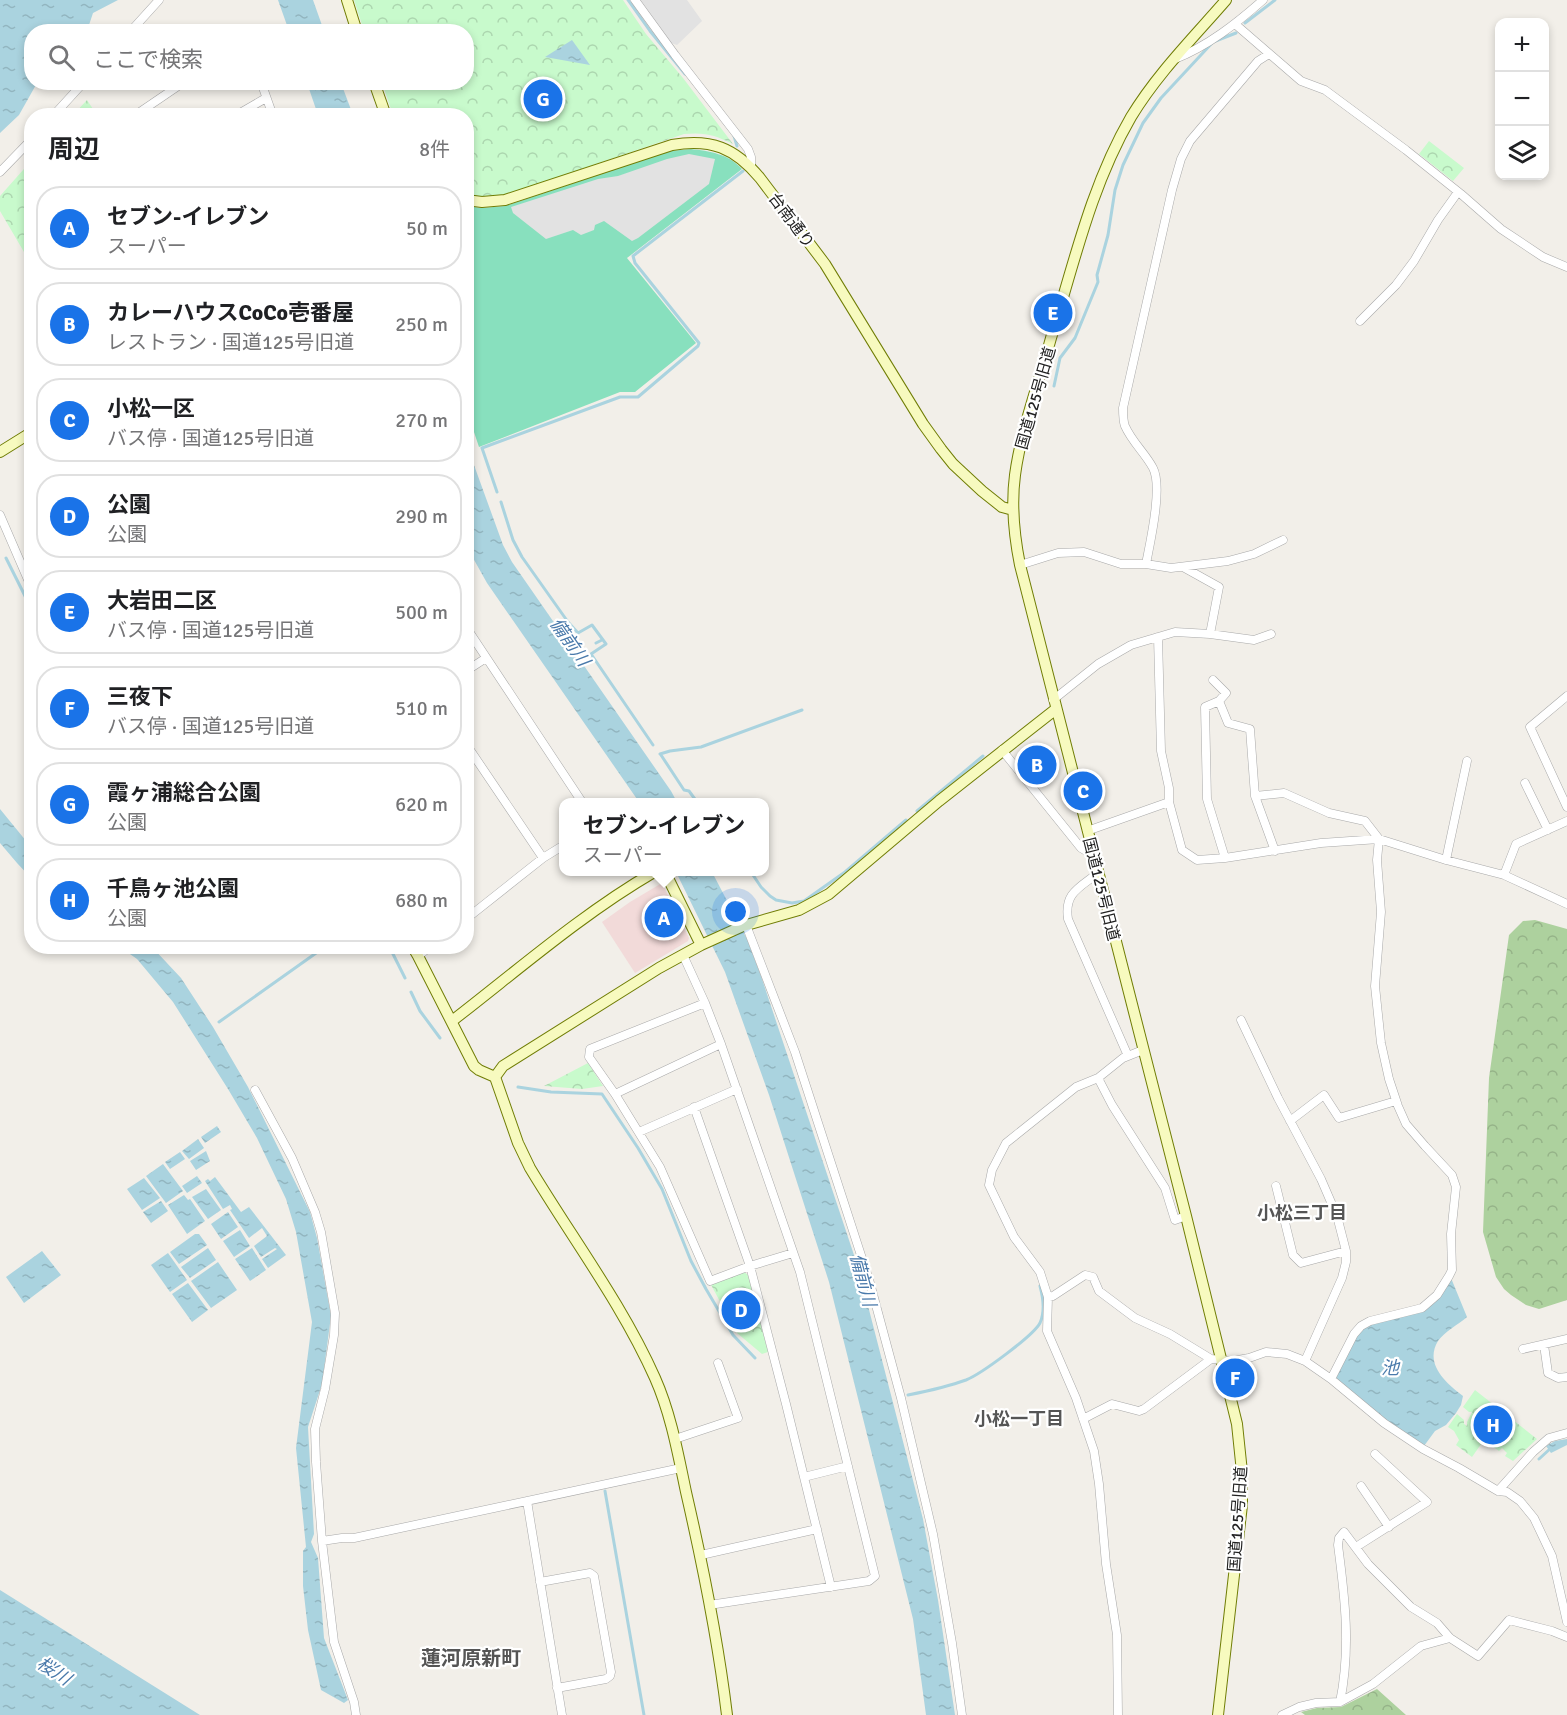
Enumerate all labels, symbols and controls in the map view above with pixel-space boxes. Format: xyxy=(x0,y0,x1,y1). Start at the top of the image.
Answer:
map controls xyxy=(1495,18,1549,180)
button: + xyxy=(1495,18,1549,72)
search box xyxy=(24,24,474,90)
icon: search xyxy=(45,41,78,74)
text: ここで検索 xyxy=(93,46,203,73)
button: − xyxy=(1495,72,1549,126)
pin: G xyxy=(524,76,562,122)
button: layers xyxy=(1495,126,1549,180)
text: 周辺 xyxy=(48,134,100,166)
text: 8件 xyxy=(419,137,450,162)
street label: 台南通り xyxy=(764,189,818,252)
text: セブン-イレブン xyxy=(107,203,269,230)
text: A xyxy=(63,216,76,241)
text: 50 m xyxy=(406,216,448,241)
text: スーパー xyxy=(107,234,187,259)
pin: E xyxy=(1034,290,1072,336)
text: カレーハウスCoCo壱番屋 xyxy=(107,299,354,326)
text: B xyxy=(63,312,76,337)
text: 250 m xyxy=(395,312,448,337)
text: レストラン · 国道125号旧道 xyxy=(107,330,354,355)
street label: 国道125号旧道 xyxy=(1012,345,1060,452)
text: 小松一区 xyxy=(107,395,195,422)
text: C xyxy=(63,408,76,433)
text: 270 m xyxy=(395,408,448,433)
text: バス停 · 国道125号旧道 xyxy=(107,426,314,451)
text: 公園 xyxy=(107,491,151,518)
text: D xyxy=(63,504,76,529)
text: 290 m xyxy=(395,504,448,529)
text: 公園 xyxy=(107,522,147,547)
text: 大岩田二区 xyxy=(107,587,217,614)
text: E xyxy=(64,600,75,625)
text: 500 m xyxy=(395,600,448,625)
water label: 備前川 xyxy=(546,614,596,672)
text: バス停 · 国道125号旧道 xyxy=(107,618,314,643)
text: 三夜下 xyxy=(107,683,173,710)
text: F xyxy=(64,696,75,721)
text: 510 m xyxy=(395,696,448,721)
text: バス停 · 国道125号旧道 xyxy=(107,714,314,739)
pin: B xyxy=(1018,742,1056,788)
pin: C xyxy=(1064,768,1102,814)
text: 霞ヶ浦総合公園 xyxy=(107,779,261,806)
text: G xyxy=(63,792,76,817)
text: 620 m xyxy=(395,792,448,817)
popup xyxy=(559,798,769,876)
text: 公園 xyxy=(107,810,147,835)
text: セブン-イレブン xyxy=(583,812,745,839)
street label: 国道125号旧道 xyxy=(1079,835,1124,943)
text: スーパー xyxy=(583,843,663,868)
text: 千鳥ヶ池公園 xyxy=(107,875,239,902)
text: H xyxy=(63,888,76,913)
text: 680 m xyxy=(395,888,448,913)
pin: A xyxy=(644,896,684,940)
your location xyxy=(721,897,750,926)
text: 公園 xyxy=(107,906,147,931)
district label: 小松三丁目 xyxy=(1257,1202,1347,1224)
water label: 備前川 xyxy=(845,1251,881,1311)
pin: D xyxy=(722,1288,760,1332)
pin: F xyxy=(1216,1356,1254,1400)
water label: 池 xyxy=(1381,1357,1401,1379)
pin: H xyxy=(1474,1402,1512,1448)
district label: 小松一丁目 xyxy=(974,1408,1064,1430)
street label: 国道125号旧道 xyxy=(1224,1466,1252,1573)
district label: 蓮河原新町 xyxy=(421,1646,521,1671)
water label: 桜川 xyxy=(33,1652,77,1691)

